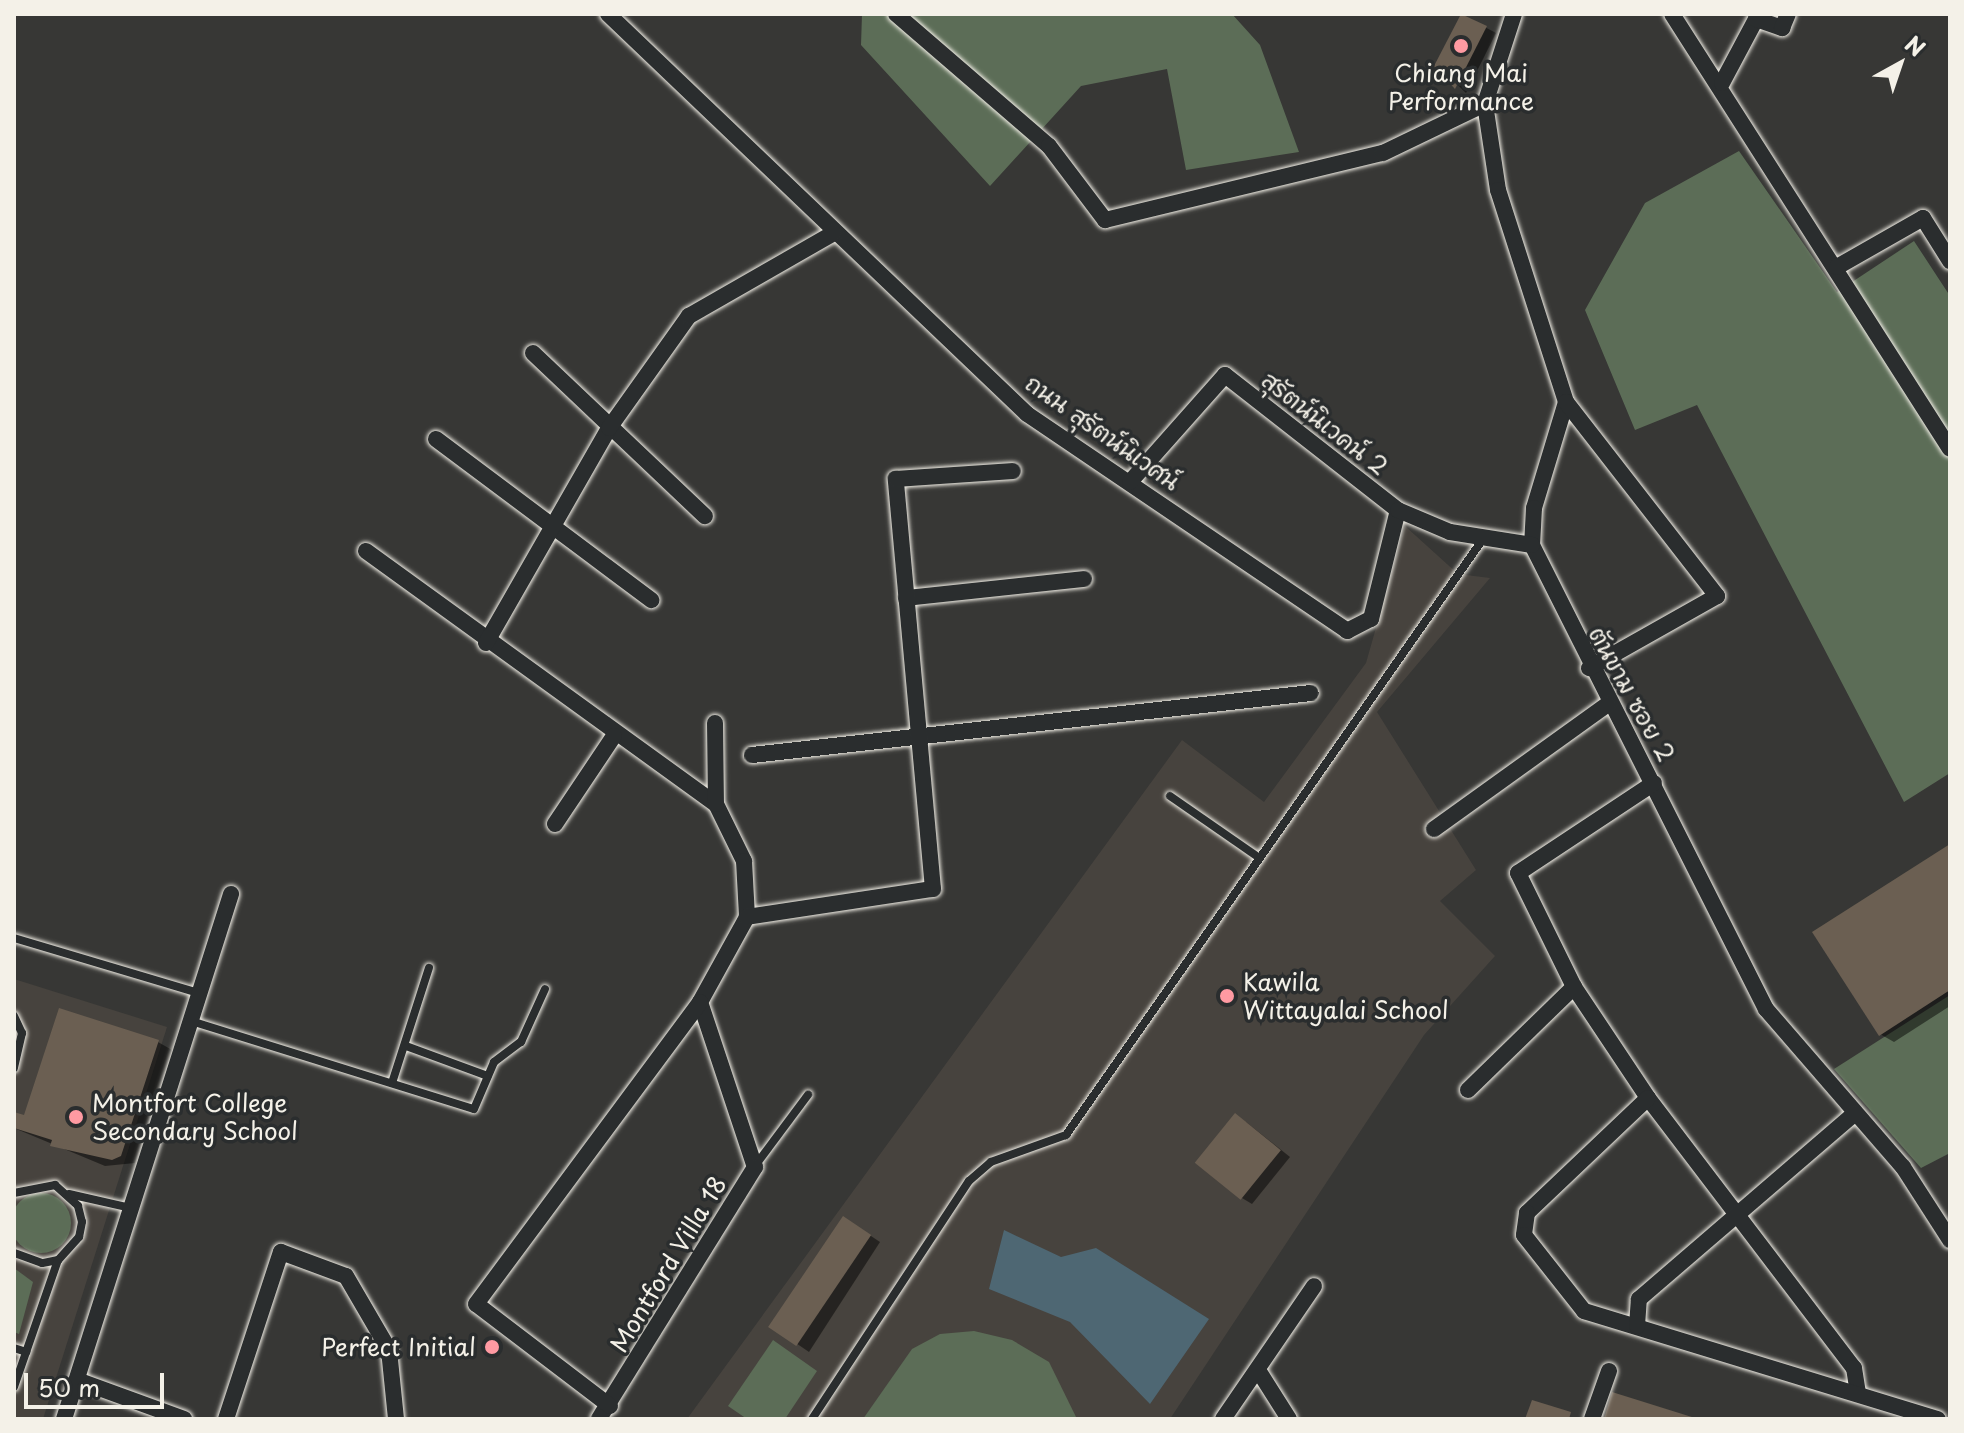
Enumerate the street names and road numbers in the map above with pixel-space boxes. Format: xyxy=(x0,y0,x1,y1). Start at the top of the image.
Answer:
street label: สุรัตน์นิเวคน์ 2 xyxy=(1256,365,1394,481)
street label: ถนน สุรัตน์นิเวศน์ xyxy=(1020,368,1186,496)
street label: ตันขาม ซอย 2 xyxy=(1583,621,1681,767)
street label: Montford Villa 18 xyxy=(604,1170,732,1358)

